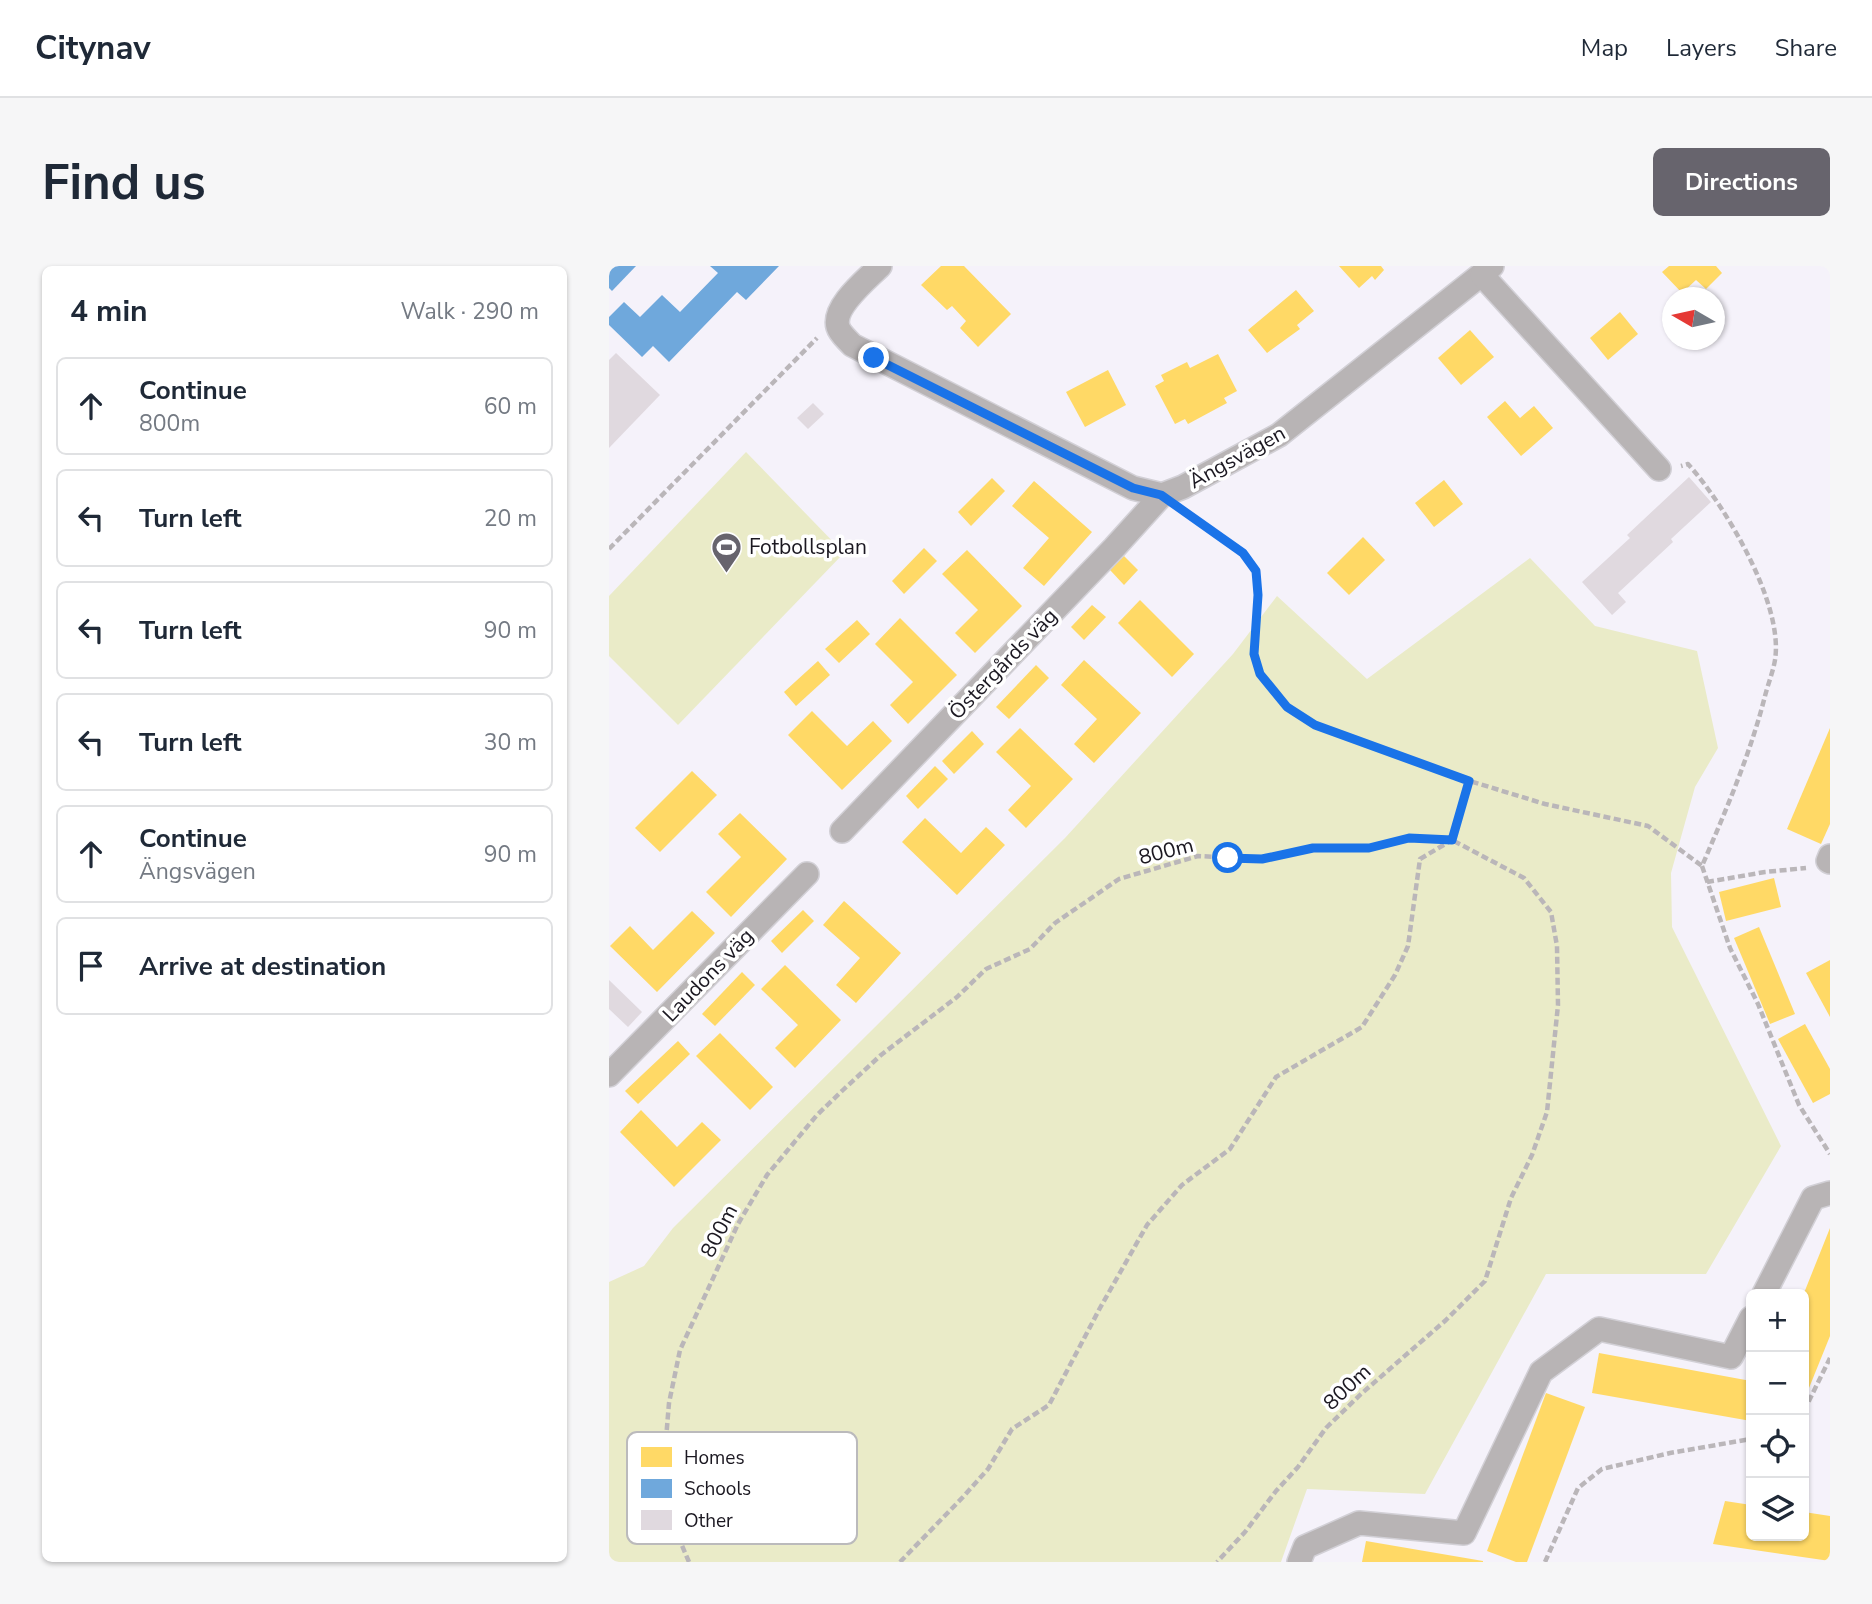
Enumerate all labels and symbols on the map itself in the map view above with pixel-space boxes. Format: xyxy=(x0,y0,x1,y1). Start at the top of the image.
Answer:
north arrow xyxy=(1662,287,1725,350)
route end xyxy=(858,342,889,373)
street label: Ängsvägen xyxy=(1184,419,1290,495)
sports icon: Fotbollsplan xyxy=(709,530,743,574)
place label: Fotbollsplan xyxy=(749,533,867,561)
street label: Östergårds väg xyxy=(943,602,1063,726)
street label: 800m xyxy=(1136,831,1196,871)
route start xyxy=(1212,842,1243,873)
street label: Laudons väg xyxy=(656,922,760,1028)
street label: 800m xyxy=(694,1200,744,1262)
street label: 800m xyxy=(1317,1358,1377,1416)
legend xyxy=(627,1432,857,1544)
text: Homes xyxy=(684,1445,745,1471)
text: Schools xyxy=(684,1476,751,1502)
text: Other xyxy=(684,1508,733,1534)

